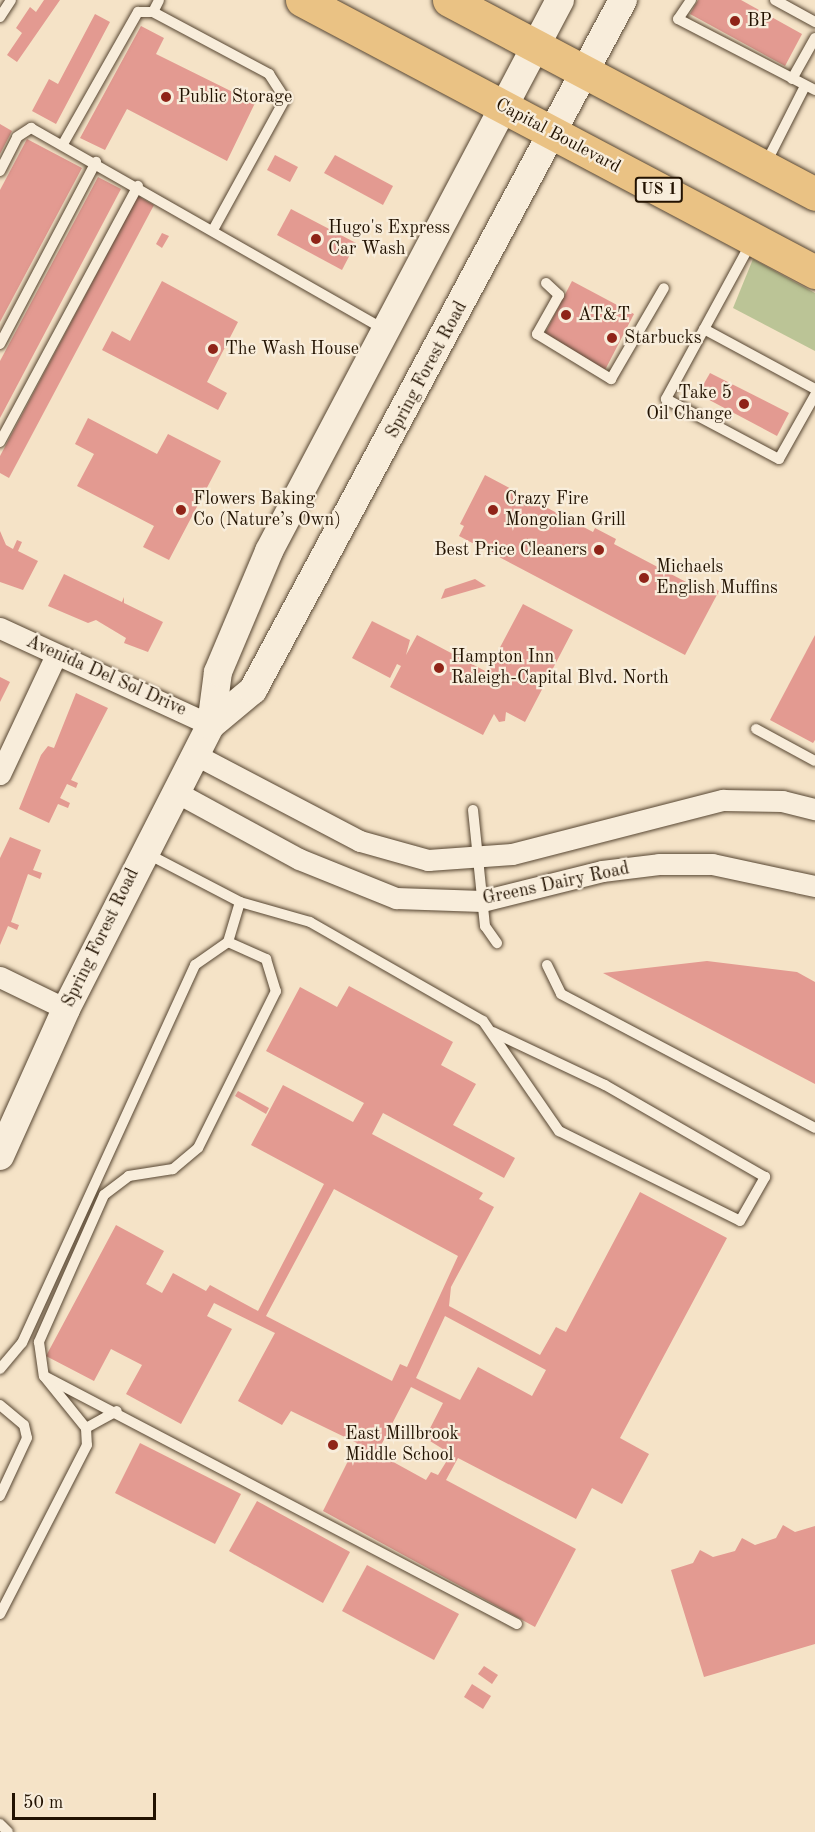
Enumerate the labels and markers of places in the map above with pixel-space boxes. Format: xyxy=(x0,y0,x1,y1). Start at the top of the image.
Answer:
place label: BP xyxy=(747,10,772,32)
marker: BP xyxy=(728,14,742,28)
place label: Public Storage xyxy=(178,86,292,108)
marker: Public Storage xyxy=(159,90,173,104)
place label: Hugo's Express Car Wash xyxy=(328,218,450,260)
marker: Hugo's Express Car Wash xyxy=(309,232,323,246)
place label: AT&T xyxy=(578,304,630,326)
marker: AT&T xyxy=(559,308,573,322)
place label: Starbucks xyxy=(624,327,702,349)
marker: Starbucks xyxy=(605,331,619,345)
place label: The Wash House xyxy=(225,338,359,360)
marker: The Wash House xyxy=(206,342,220,356)
place label: Take 5 Oil Change xyxy=(646,383,732,426)
marker: Take 5 Oil Change xyxy=(737,397,751,411)
place label: Flowers Baking Co (Nature’s Own) xyxy=(193,489,341,532)
place label: Crazy Fire Mongolian Grill xyxy=(505,489,626,532)
marker: Flowers Baking Co (Nature’s Own) xyxy=(174,503,188,517)
marker: Crazy Fire Mongolian Grill xyxy=(486,503,500,517)
place label: Best Price Cleaners xyxy=(434,539,587,561)
marker: Best Price Cleaners xyxy=(592,543,606,557)
place label: Michaels English Muffins xyxy=(656,557,778,600)
marker: Michaels English Muffins xyxy=(637,571,651,585)
place label: Hampton Inn Raleigh-Capital Blvd. North xyxy=(451,647,669,690)
marker: Hampton Inn Raleigh-Capital Blvd. North xyxy=(432,661,446,675)
place label: East Millbrook Middle School xyxy=(345,1424,459,1466)
marker: East Millbrook Middle School xyxy=(326,1438,340,1452)

